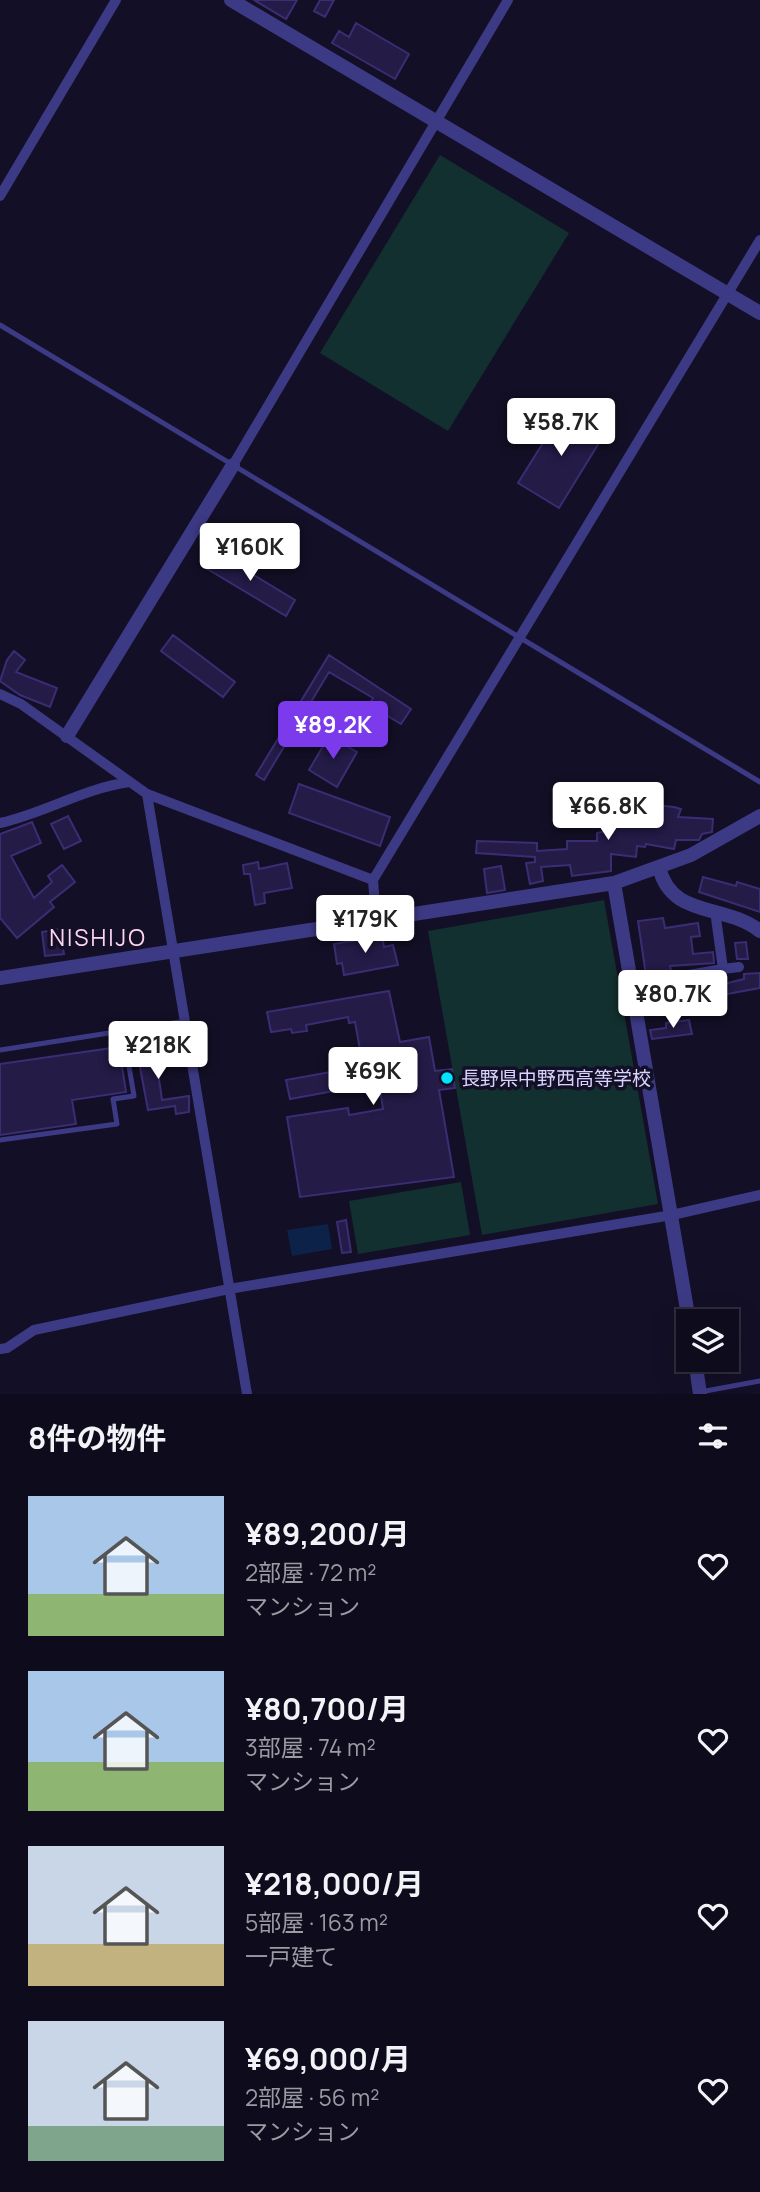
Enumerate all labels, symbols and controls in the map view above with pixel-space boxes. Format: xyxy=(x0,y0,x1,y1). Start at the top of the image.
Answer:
pin: ¥58.7K xyxy=(504,398,618,458)
text: ¥58.7K xyxy=(523,405,599,437)
pin: ¥160K xyxy=(201,524,299,583)
text: ¥160K xyxy=(216,530,284,562)
pin: ¥89.2K xyxy=(276,702,390,761)
text: ¥89.2K xyxy=(294,708,372,740)
pin: ¥66.8K xyxy=(551,782,665,842)
text: ¥66.8K xyxy=(569,789,647,821)
pin: ¥179K xyxy=(316,895,414,955)
text: ¥179K xyxy=(332,902,398,934)
district label: NISHIJO xyxy=(49,921,147,953)
pin: ¥80.7K xyxy=(616,970,730,1030)
text: ¥80.7K xyxy=(634,977,712,1009)
pin: ¥218K xyxy=(109,1021,207,1081)
text: ¥218K xyxy=(125,1028,191,1060)
pin: ¥69K xyxy=(332,1048,414,1107)
text: ¥69K xyxy=(345,1054,401,1086)
place label: 長野県中野西高等学校 xyxy=(461,1065,651,1091)
marker: 長野県中野西高等学校 xyxy=(439,1070,455,1086)
map controls xyxy=(676,1309,739,1372)
button: layers xyxy=(676,1309,739,1372)
text: 8件の物件 xyxy=(28,1417,166,1458)
icon: filters xyxy=(694,1417,732,1455)
text: ¥89,200/月 xyxy=(245,1513,410,1554)
icon: home xyxy=(84,1524,168,1608)
icon: heart xyxy=(694,1547,732,1585)
text: 2部屋 · 72 m² xyxy=(245,1556,376,1588)
text: マンション xyxy=(245,1590,360,1622)
text: ¥80,700/月 xyxy=(245,1688,409,1729)
icon: home xyxy=(84,1699,168,1783)
icon: heart xyxy=(694,1722,732,1760)
text: 3部屋 · 74 m² xyxy=(245,1731,376,1763)
text: マンション xyxy=(245,1765,360,1797)
text: ¥218,000/月 xyxy=(245,1863,424,1904)
icon: home xyxy=(84,1874,168,1958)
icon: heart xyxy=(694,1897,732,1935)
text: 5部屋 · 163 m² xyxy=(245,1906,388,1938)
text: 一戸建て xyxy=(245,1940,337,1972)
text: ¥69,000/月 xyxy=(245,2038,411,2079)
icon: home xyxy=(84,2049,168,2133)
icon: heart xyxy=(694,2072,732,2110)
text: 2部屋 · 56 m² xyxy=(245,2081,379,2113)
text: マンション xyxy=(245,2115,360,2147)

